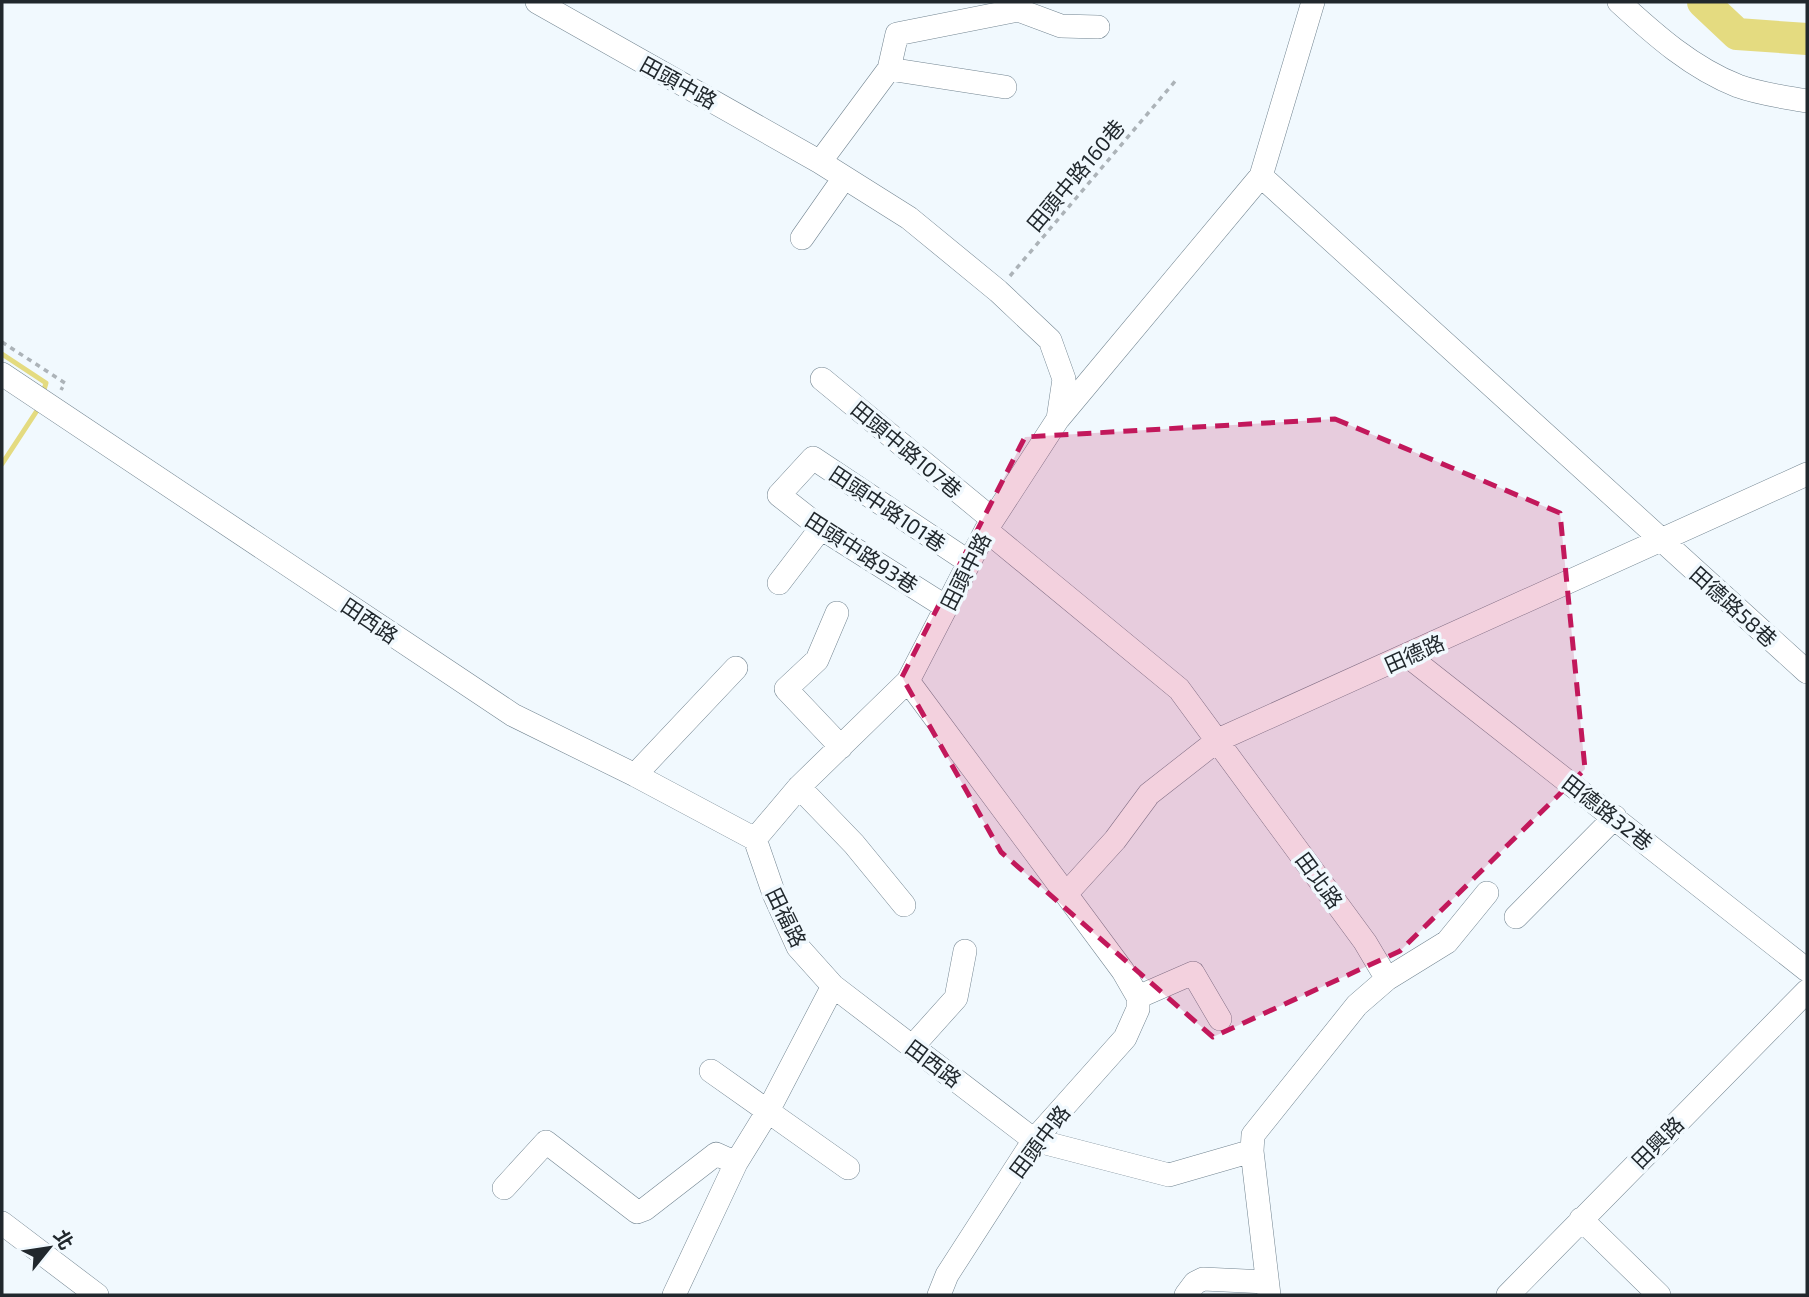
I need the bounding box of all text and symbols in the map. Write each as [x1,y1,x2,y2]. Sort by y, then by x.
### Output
street label: 田頭中路 [636,51,722,113]
street label: 田頭中路160巷 [1021,114,1129,236]
street label: 田頭中路107巷 [847,395,967,503]
street label: 田頭中路101巷 [825,460,951,556]
street label: 田頭中路93巷 [801,506,923,598]
street label: 田頭中路 [935,528,995,614]
street label: 田德路58巷 [1686,561,1782,651]
street label: 田西路 [337,592,403,648]
street label: 田德路 [1380,629,1448,677]
street label: 田德路32巷 [1558,769,1658,855]
street label: 田北路 [1291,847,1349,913]
street label: 田福路 [762,883,812,951]
street label: 田西路 [901,1034,967,1092]
street label: 田頭中路 [1004,1100,1074,1182]
street label: 田興路 [1626,1111,1688,1173]
north arrow [14,1213,84,1283]
text: 北 [49,1225,79,1253]

